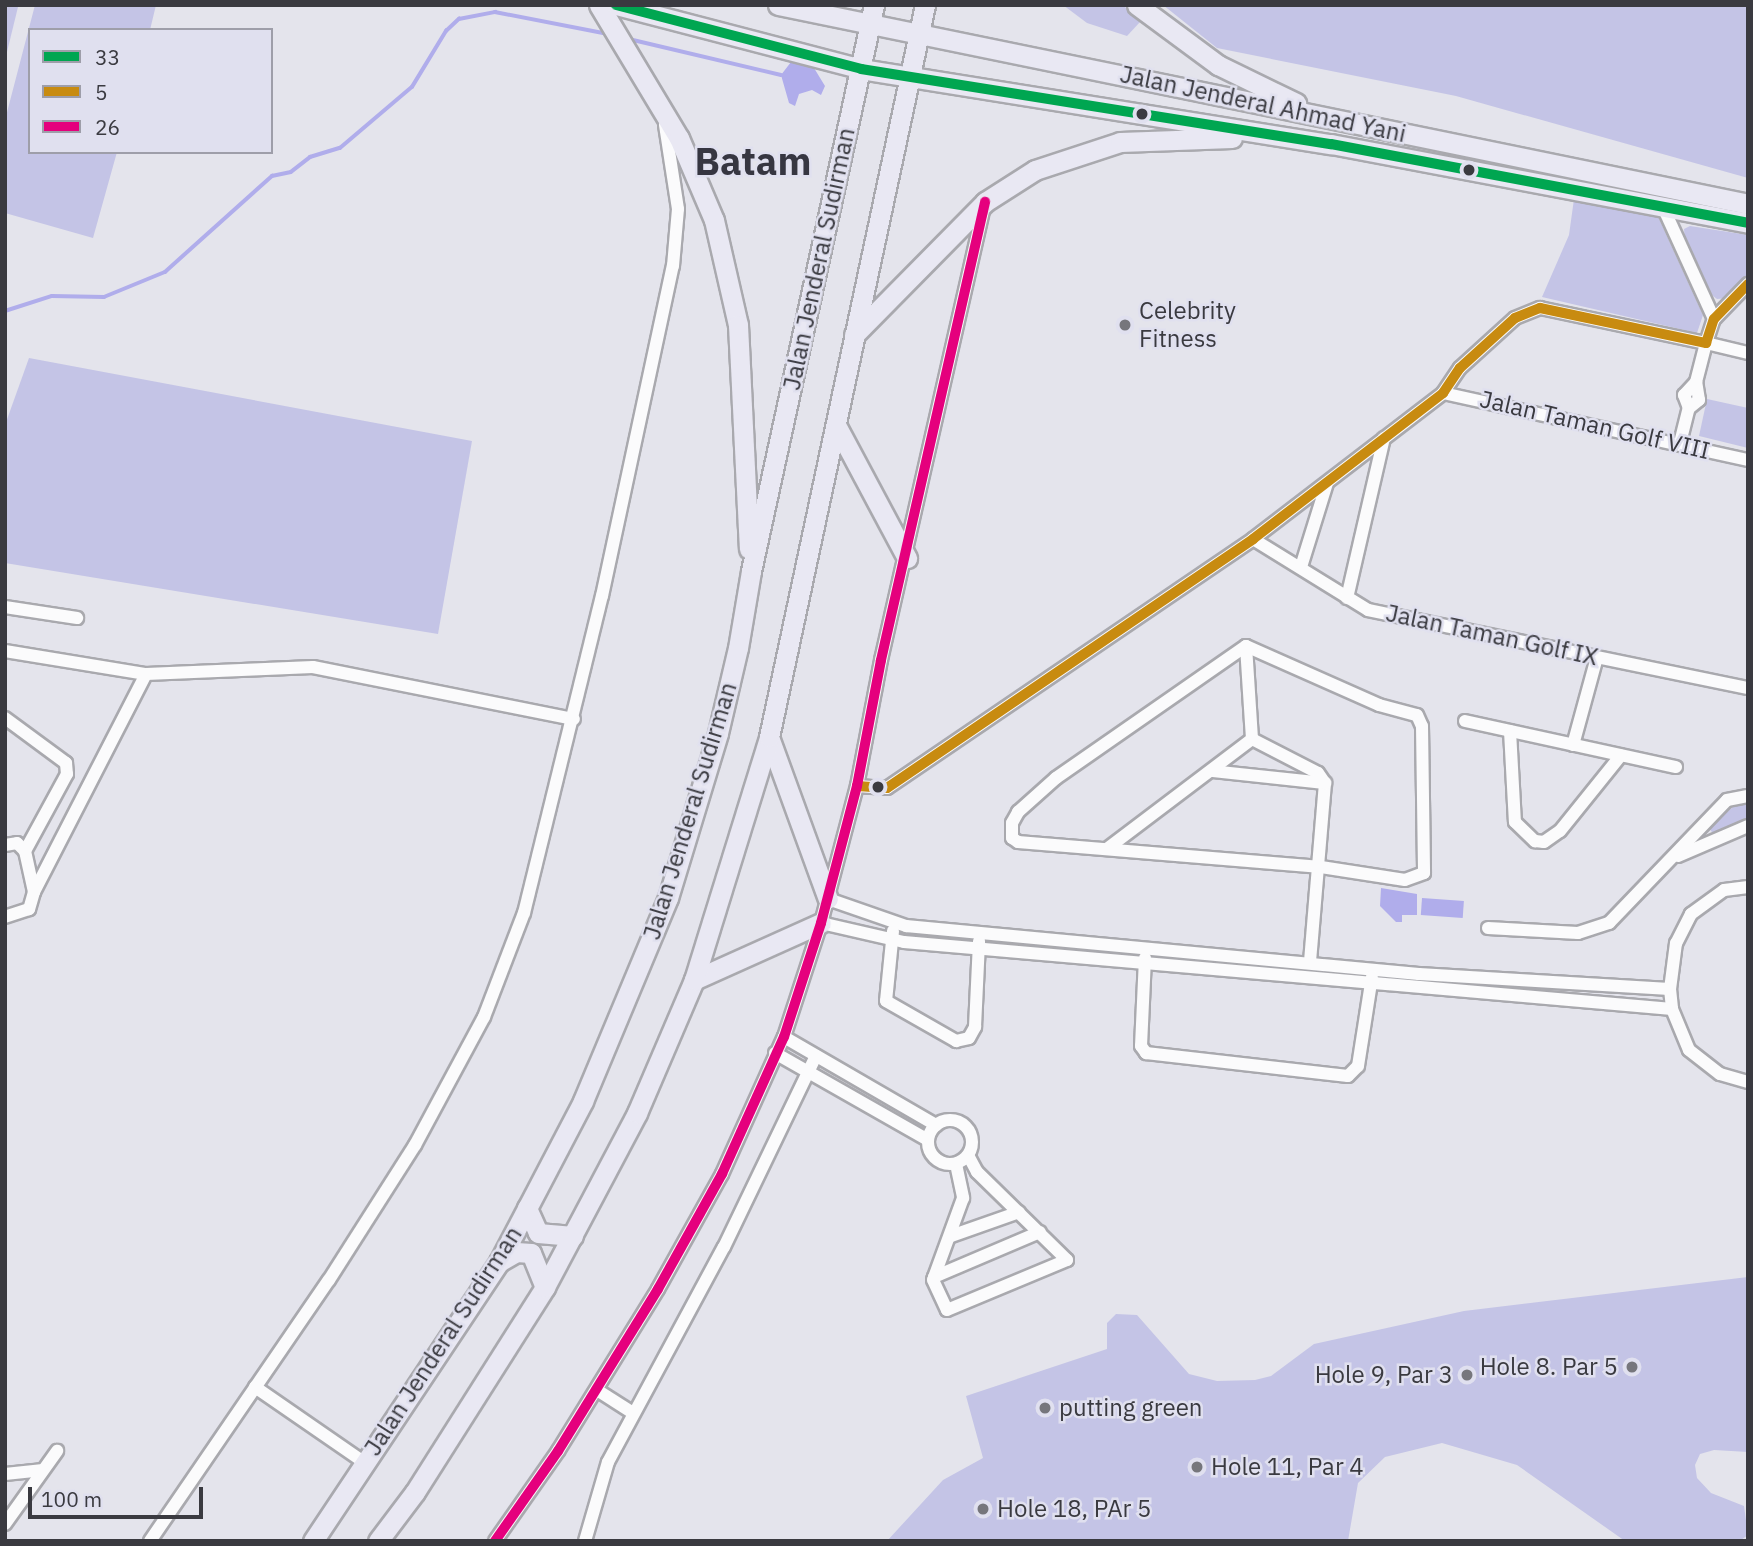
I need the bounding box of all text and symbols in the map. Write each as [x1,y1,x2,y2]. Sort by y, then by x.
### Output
legend [28,28,273,154]
text: 33 [95,43,120,71]
street label: Jalan Jenderal Ahmad Yani [1117,60,1409,148]
text: 5 [95,78,108,106]
unlabelled marker [1135,107,1149,121]
text: 26 [95,113,120,141]
street label: Jalan Jenderal Sudirman [777,125,861,393]
district label: Batam [695,138,811,184]
unlabelled marker [1462,163,1476,177]
place label: Celebrity Fitness [1139,297,1236,353]
marker: Celebrity Fitness [1117,317,1133,333]
street label: Jalan Taman Golf VIII [1477,385,1713,465]
street label: Jalan Taman Golf IX [1383,598,1601,672]
street label: Jalan Jenderal Sudirman [637,679,743,943]
unlabelled marker [871,780,885,794]
street label: Jalan Jenderal Sudirman [358,1221,528,1461]
place label: Hole 8. Par 5 [1480,1353,1618,1381]
marker: Hole 8. Par 5 [1624,1359,1640,1375]
place label: Hole 9, Par 3 [1315,1361,1453,1389]
marker: Hole 9, Par 3 [1459,1367,1475,1383]
place label: putting green [1059,1394,1202,1422]
marker: putting green [1037,1400,1053,1416]
place label: Hole 11, Par 4 [1211,1453,1364,1481]
marker: Hole 11, Par 4 [1189,1459,1205,1475]
scale bar [32,1472,206,1516]
text: 100 m [41,1485,102,1513]
place label: Hole 18, PAr 5 [997,1495,1151,1523]
marker: Hole 18, PAr 5 [975,1501,991,1517]

